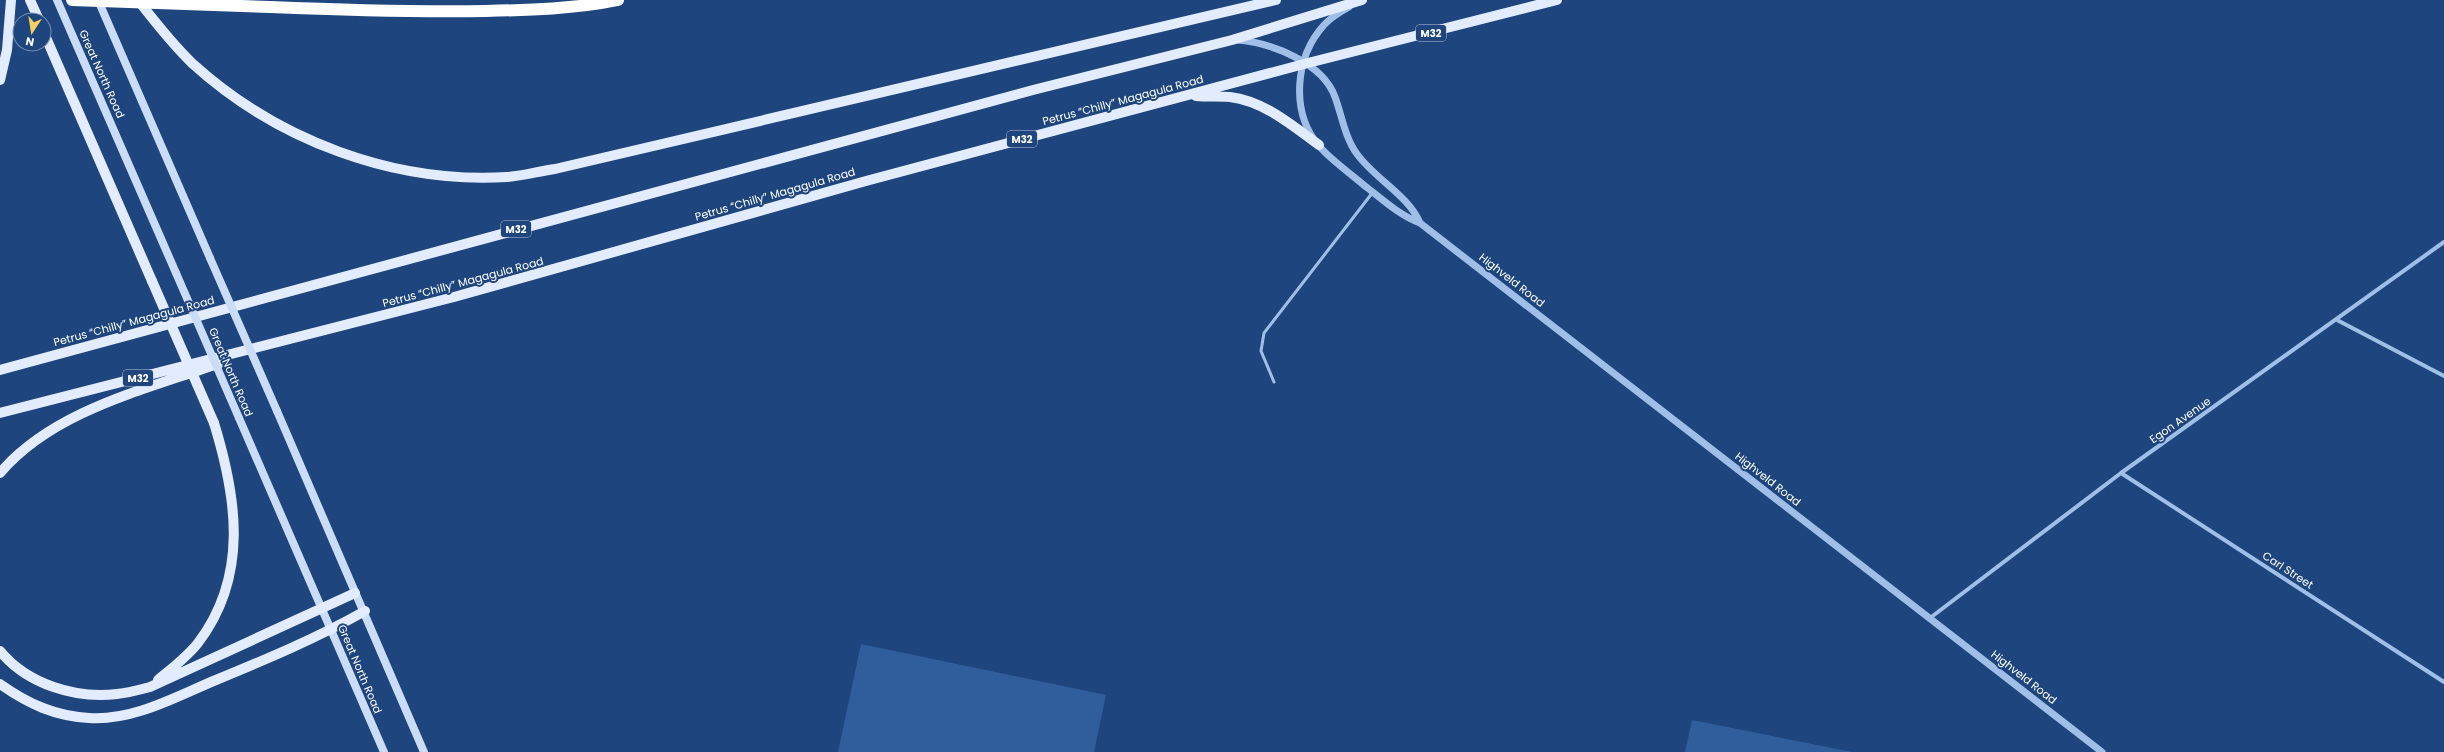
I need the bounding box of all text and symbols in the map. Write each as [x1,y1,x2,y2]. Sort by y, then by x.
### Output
north arrow [12,12,52,52]
road number: M32 [1416,25,1446,41]
street label: Great North Road [75,27,129,121]
text: N [24,33,36,50]
street label: Petrus “Chilly” Magagula Road [1041,71,1205,129]
road number: M32 [1007,131,1037,147]
street label: Petrus “Chilly” Magagula Road [693,163,857,225]
road number: M32 [501,221,531,237]
street label: Highveld Road [1476,249,1548,311]
street label: Petrus “Chilly” Magagula Road [381,253,545,311]
street label: Petrus “Chilly” Magagula Road [52,292,216,350]
street label: Great North Road [205,325,257,419]
road number: M32 [123,370,153,386]
street label: Egon Avenue [2146,393,2214,447]
street label: Highveld Road [1732,448,1804,510]
street label: Carl Street [2259,548,2317,592]
street label: Great North Road [334,622,386,716]
street label: Highveld Road [1988,646,2060,708]

